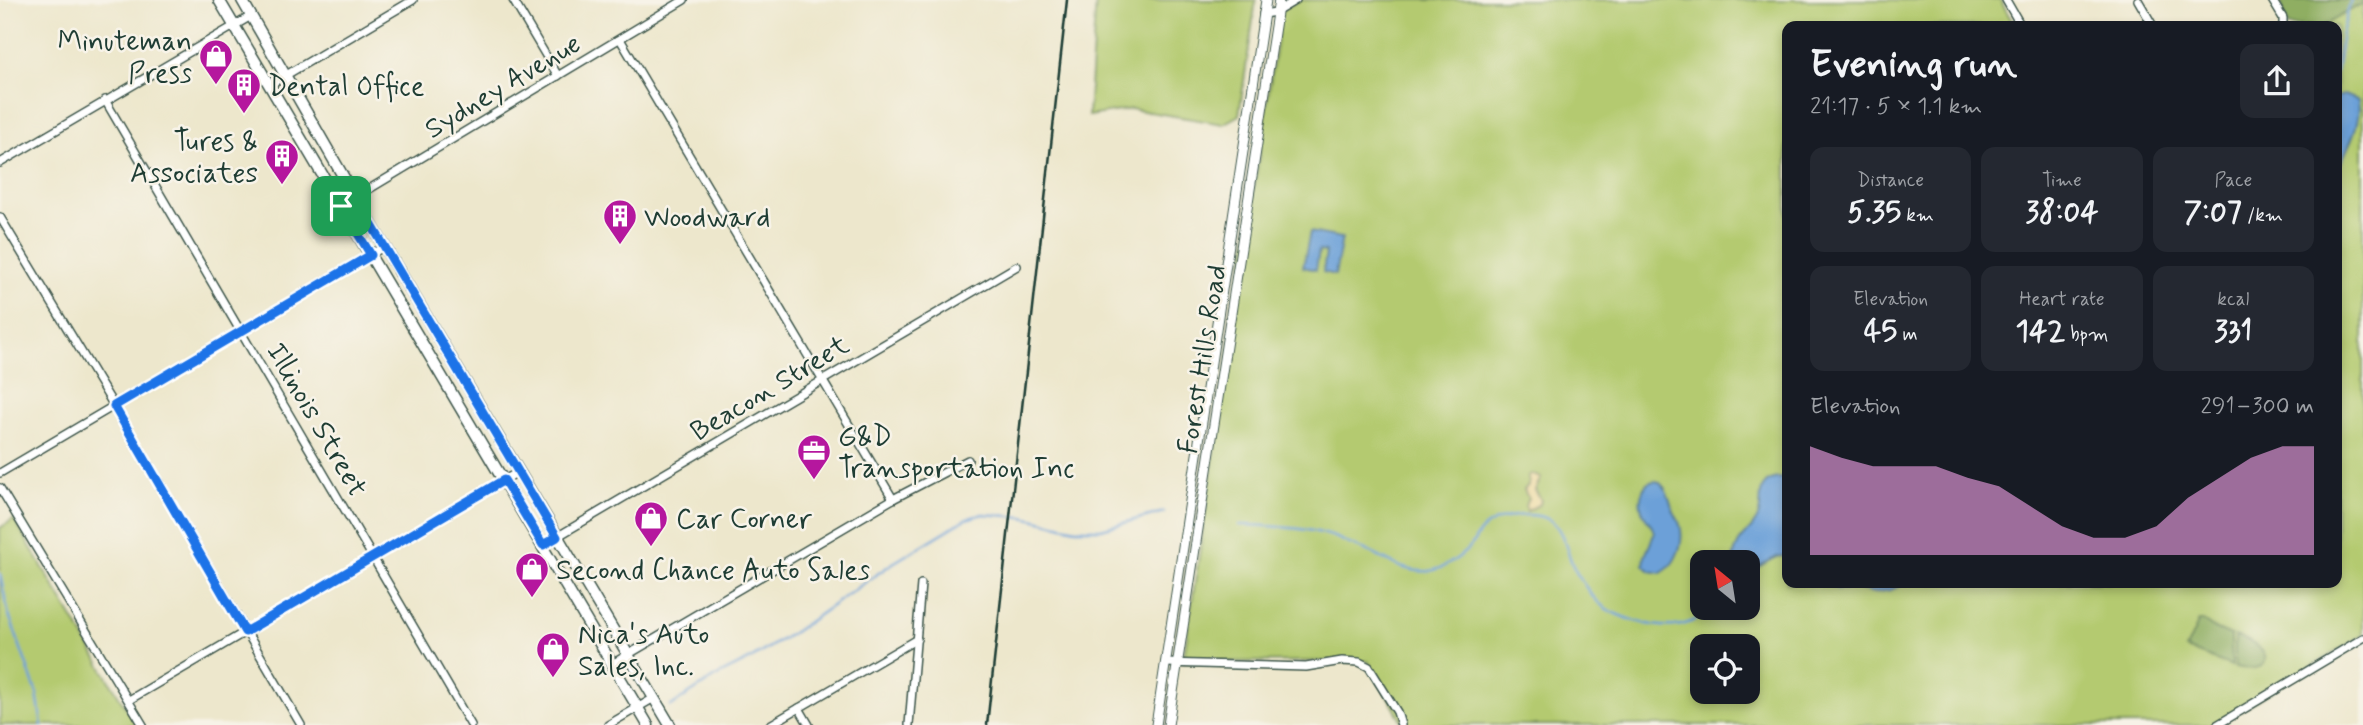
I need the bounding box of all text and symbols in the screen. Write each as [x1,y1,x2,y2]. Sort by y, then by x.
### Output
place label: Minuteman Press [57,24,192,93]
street label: Sydney Avenue [418,26,588,148]
shop icon: Minuteman Press [197,37,235,86]
text: Evening run [1810,41,2017,90]
button: share [2240,44,2314,118]
building icon: Dental Office [225,66,263,115]
place label: Dental Office [268,69,424,106]
text: 21:17 · 5 × 1.1 km [1810,92,1982,122]
place label: Tures & Associates [130,124,258,193]
building icon: Tures & Associates [263,137,301,186]
text: Distance [1857,168,1924,193]
text: Time [2042,168,2082,193]
text: Pace [2214,168,2252,193]
pin [311,176,371,236]
icon: arrive [322,187,360,225]
text: 5.35 [1847,193,1901,232]
text: 38:04 [2025,193,2098,232]
text: 7:07 [2184,193,2242,232]
building icon: Woodward [601,197,639,246]
place label: Woodward [644,200,770,237]
text: km [1901,203,1934,228]
text: /km [2242,203,2283,228]
street label: Forest Hills Road [1170,262,1237,457]
text: Elevation [1853,287,1928,312]
text: Heart rate [2019,287,2105,312]
text: kcal [2217,287,2249,312]
text: 45 [1864,312,1897,351]
text: 142 [2016,312,2065,351]
text: 331 [2214,312,2252,351]
text: m [1897,322,1918,347]
text: bpm [2065,322,2108,347]
street label: Beacon Street [684,327,857,451]
street label: Illinois Street [257,336,375,504]
text: Elevation [1810,392,1901,422]
text: 291–300 m [2200,392,2314,422]
place label: G&D Transportation Inc [838,419,1074,488]
office icon: G&D Transportation Inc [795,432,833,481]
shop icon: Car Corner [632,499,670,548]
place label: Car Corner [676,502,813,539]
shop icon: Second Chance Auto Sales [513,550,551,599]
north arrow [1690,550,1760,620]
map controls [1690,550,1760,704]
place label: Second Chance Auto Sales [556,553,870,590]
place label: Nica's Auto Sales, Inc. [578,617,709,686]
shop icon: Nica's Auto Sales, Inc. [534,630,572,679]
button: locate [1690,634,1760,704]

